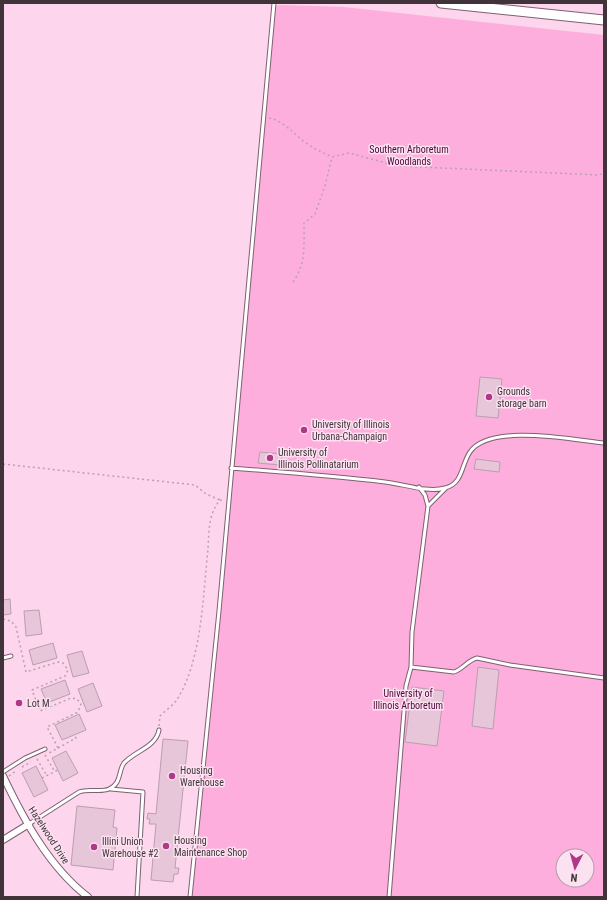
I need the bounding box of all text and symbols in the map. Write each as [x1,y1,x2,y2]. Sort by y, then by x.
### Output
park label: Southern Arboretum Woodlands [369,144,449,167]
place label: Grounds storage barn [497,386,547,409]
marker: Grounds storage barn [484,392,494,402]
place label: University of Illinois Urbana-Champaign [312,419,390,442]
marker: University of Illinois Urbana-Champaign [299,425,309,435]
place label: University of Illinois Pollinatarium [278,447,359,470]
marker: University of Illinois Pollinatarium [265,453,275,463]
park label: University of Illinois Arboretum [373,688,443,711]
marker: Lot M [14,698,24,708]
place label: Lot M [27,698,50,709]
place label: Housing Warehouse [180,765,224,788]
marker: Housing Warehouse [167,771,177,781]
street label: Hazelwood Drive [26,804,72,866]
place label: Housing Maintenance Shop [174,835,247,858]
place label: Illini Union Warehouse #2 [102,836,159,859]
marker: Housing Maintenance Shop [161,841,171,851]
marker: Illini Union Warehouse #2 [89,842,99,852]
north arrow [555,848,595,888]
text: N [570,871,578,884]

